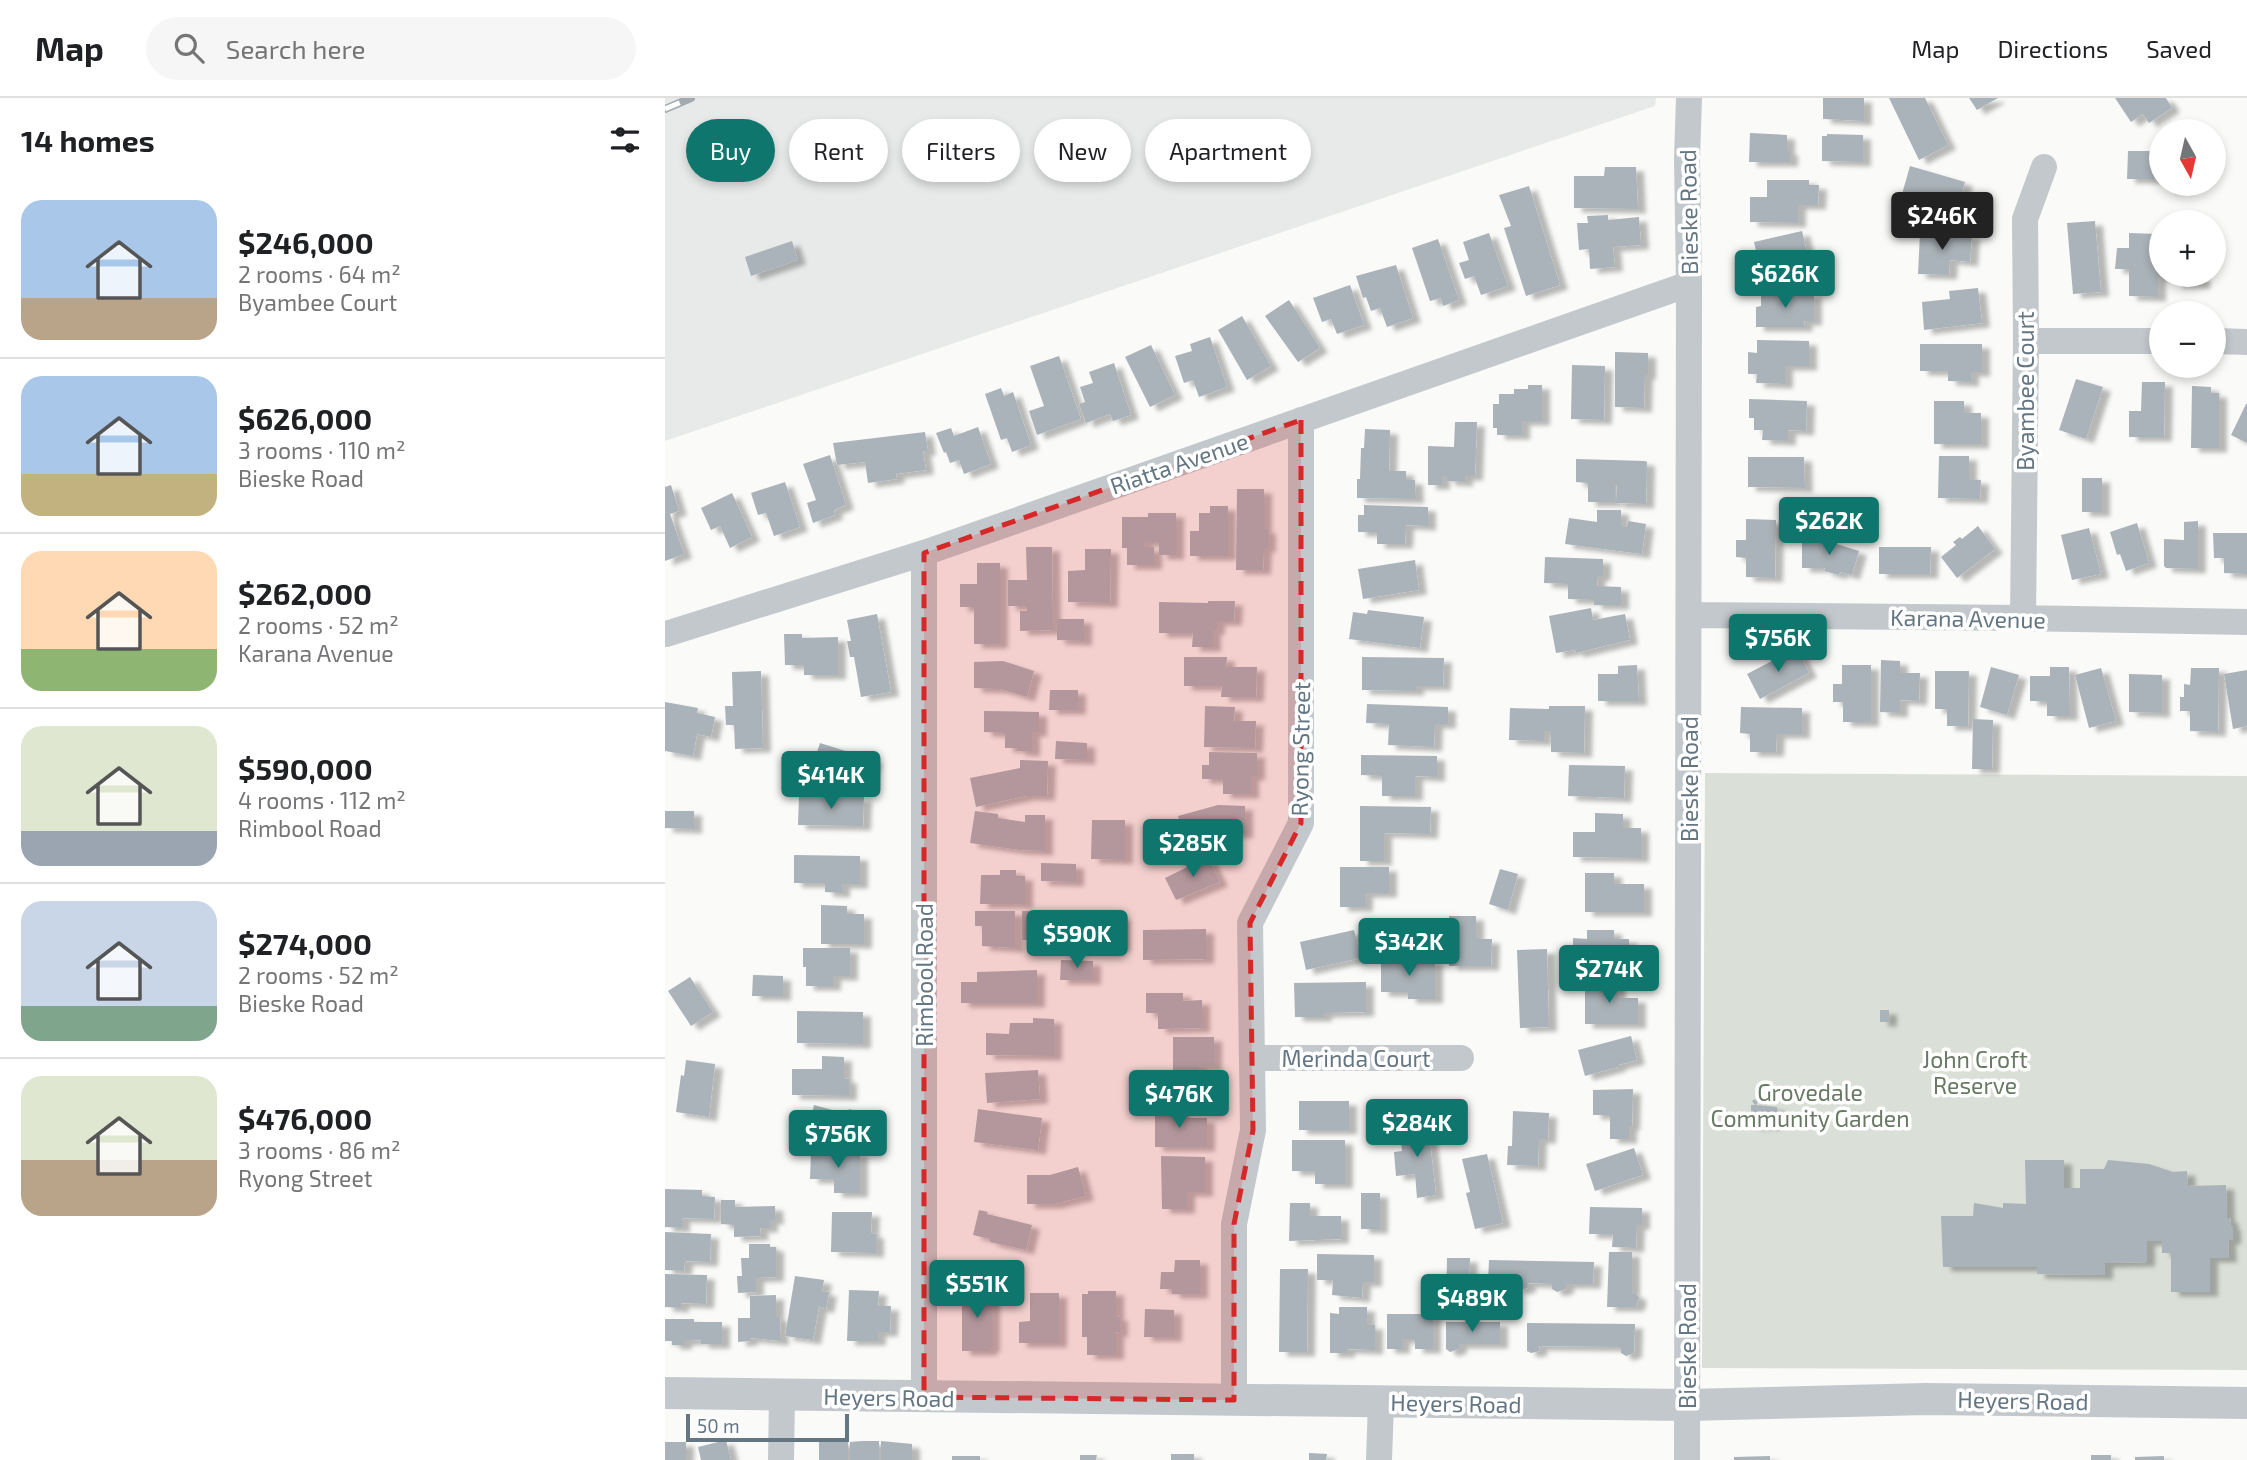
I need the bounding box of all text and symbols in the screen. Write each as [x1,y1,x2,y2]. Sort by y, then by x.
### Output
search box [146,17,636,80]
text: Map [35,28,104,68]
icon: search [170,29,208,67]
text: Search here [226,33,365,64]
text: Map [1911,34,1959,63]
text: Directions [1997,34,2108,63]
text: Saved [2146,34,2212,63]
chip: Buy [686,119,775,182]
chip: Rent [789,119,888,182]
chip: Filters [902,119,1020,182]
chip: New [1034,119,1131,182]
chip: Apartment [1145,119,1311,182]
north arrow [2149,119,2226,196]
map controls [2149,119,2226,378]
icon: filters [606,121,644,159]
text: 14 homes [21,122,155,158]
street label: Bieske Road [1673,149,1703,275]
pin: $246K [1893,192,1991,252]
text: $246K [1907,201,1977,229]
button: + [2149,210,2226,287]
text: $246,000 [238,224,374,260]
icon: home [77,228,161,312]
pin: $626K [1736,250,1834,310]
text: $626K [1751,259,1819,287]
text: 2 rooms · 64 m² [238,260,401,288]
text: Byambee Court [238,288,397,316]
button: − [2149,301,2226,378]
street label: Byambee Court [2011,311,2039,471]
text: $626,000 [238,400,372,436]
icon: home [77,404,161,488]
street label: Riatta Avenue [1106,426,1252,500]
text: 3 rooms · 110 m² [238,436,405,464]
text: Bieske Road [238,464,364,492]
pin: $262K [1780,498,1878,557]
text: $262K [1795,506,1863,534]
text: $262,000 [238,575,372,611]
icon: home [77,579,161,663]
street label: Karana Avenue [1890,603,2046,633]
text: 2 rooms · 52 m² [238,611,399,639]
pin: $756K [1729,614,1827,674]
text: $756K [1745,623,1811,651]
text: Karana Avenue [238,639,394,667]
street label: Ryong Street [1285,681,1315,817]
street label: Bieske Road [1675,716,1703,842]
text: $590,000 [238,750,373,786]
pin: $414K [782,752,880,811]
icon: home [77,754,161,838]
text: $414K [797,760,865,788]
text: 4 rooms · 112 m² [238,786,406,814]
text: Rimbool Road [238,814,382,842]
pin: $285K [1144,820,1242,879]
text: $285K [1159,828,1227,856]
street label: Rimbool Road [910,903,938,1047]
pin: $590K [1028,910,1126,970]
pin: $342K [1360,918,1458,978]
text: $590K [1043,919,1111,947]
text: $274,000 [238,925,372,961]
text: $342K [1375,927,1443,955]
icon: home [77,929,161,1013]
pin: $274K [1560,946,1658,1005]
text: $274K [1575,954,1643,982]
text: 2 rooms · 52 m² [238,961,399,989]
text: Bieske Road [238,989,364,1017]
street label: Merinda Court [1281,1044,1431,1072]
park label: John Croft Reserve [1922,1045,2028,1099]
pin: $476K [1130,1070,1228,1130]
park label: Grovedale Community Garden [1710,1078,1910,1132]
text: $476K [1145,1079,1213,1107]
text: $476,000 [238,1100,372,1136]
pin: $284K [1368,1100,1466,1159]
icon: home [77,1104,161,1188]
text: $284K [1382,1108,1452,1136]
pin: $756K [789,1110,887,1170]
text: $756K [805,1119,871,1147]
text: 3 rooms · 86 m² [238,1136,400,1164]
text: Ryong Street [238,1164,373,1192]
pin: $551K [928,1260,1026,1320]
text: $551K [945,1269,1009,1297]
pin: $489K [1423,1274,1521,1334]
text: $489K [1437,1283,1507,1311]
street label: Bieske Road [1673,1283,1701,1409]
street label: Heyers Road [823,1382,955,1412]
street label: Heyers Road [1957,1385,2089,1415]
street label: Heyers Road [1390,1388,1522,1418]
scale bar [686,1411,849,1443]
text: 50 m [697,1414,740,1437]

